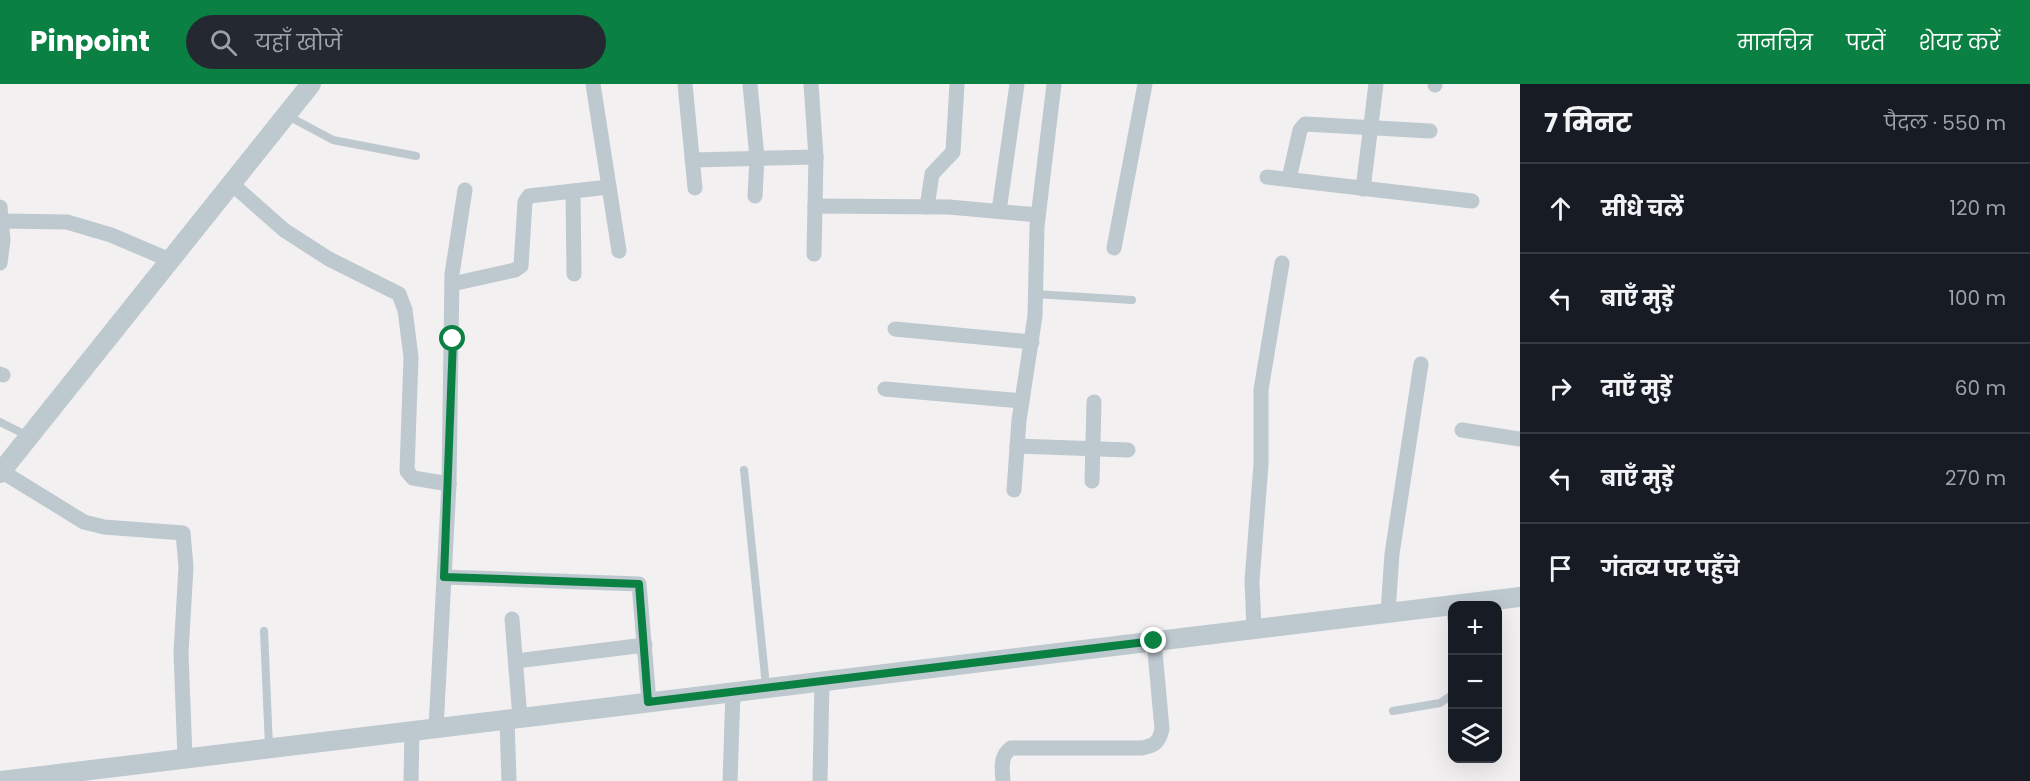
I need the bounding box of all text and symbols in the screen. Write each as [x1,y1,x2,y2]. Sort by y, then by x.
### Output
search box [186,15,606,69]
text: Pinpoint [30,22,150,61]
icon: search [207,26,240,59]
text: यहाँ खोजें [255,27,342,58]
text: मानचित्र [1737,28,1813,57]
text: परतें [1846,28,1885,57]
text: शेयर करें [1918,28,2000,57]
text: 7 मिनट [1544,105,1632,141]
text: पैदल · 550 m [1884,109,2006,137]
icon: ahead [1544,192,1577,225]
text: सीधे चलें [1601,193,1684,224]
text: 120 m [1950,194,2006,222]
icon: left [1544,282,1577,315]
text: बाएँ मुड़ें [1601,283,1673,314]
text: 100 m [1949,284,2006,312]
route start [439,325,465,351]
icon: right [1544,372,1577,405]
text: दाएँ मुड़ें [1601,373,1672,404]
text: 60 m [1955,374,2006,402]
icon: left [1544,462,1577,495]
text: बाएँ मुड़ें [1601,463,1673,494]
text: 270 m [1945,464,2006,492]
icon: arrive [1544,552,1577,585]
text: गंतव्य पर पहुँचे [1601,553,1740,584]
map controls [1448,601,1502,763]
button: + [1448,601,1502,655]
route end [1140,627,1166,653]
button: − [1448,655,1502,709]
button: layers [1448,709,1502,763]

